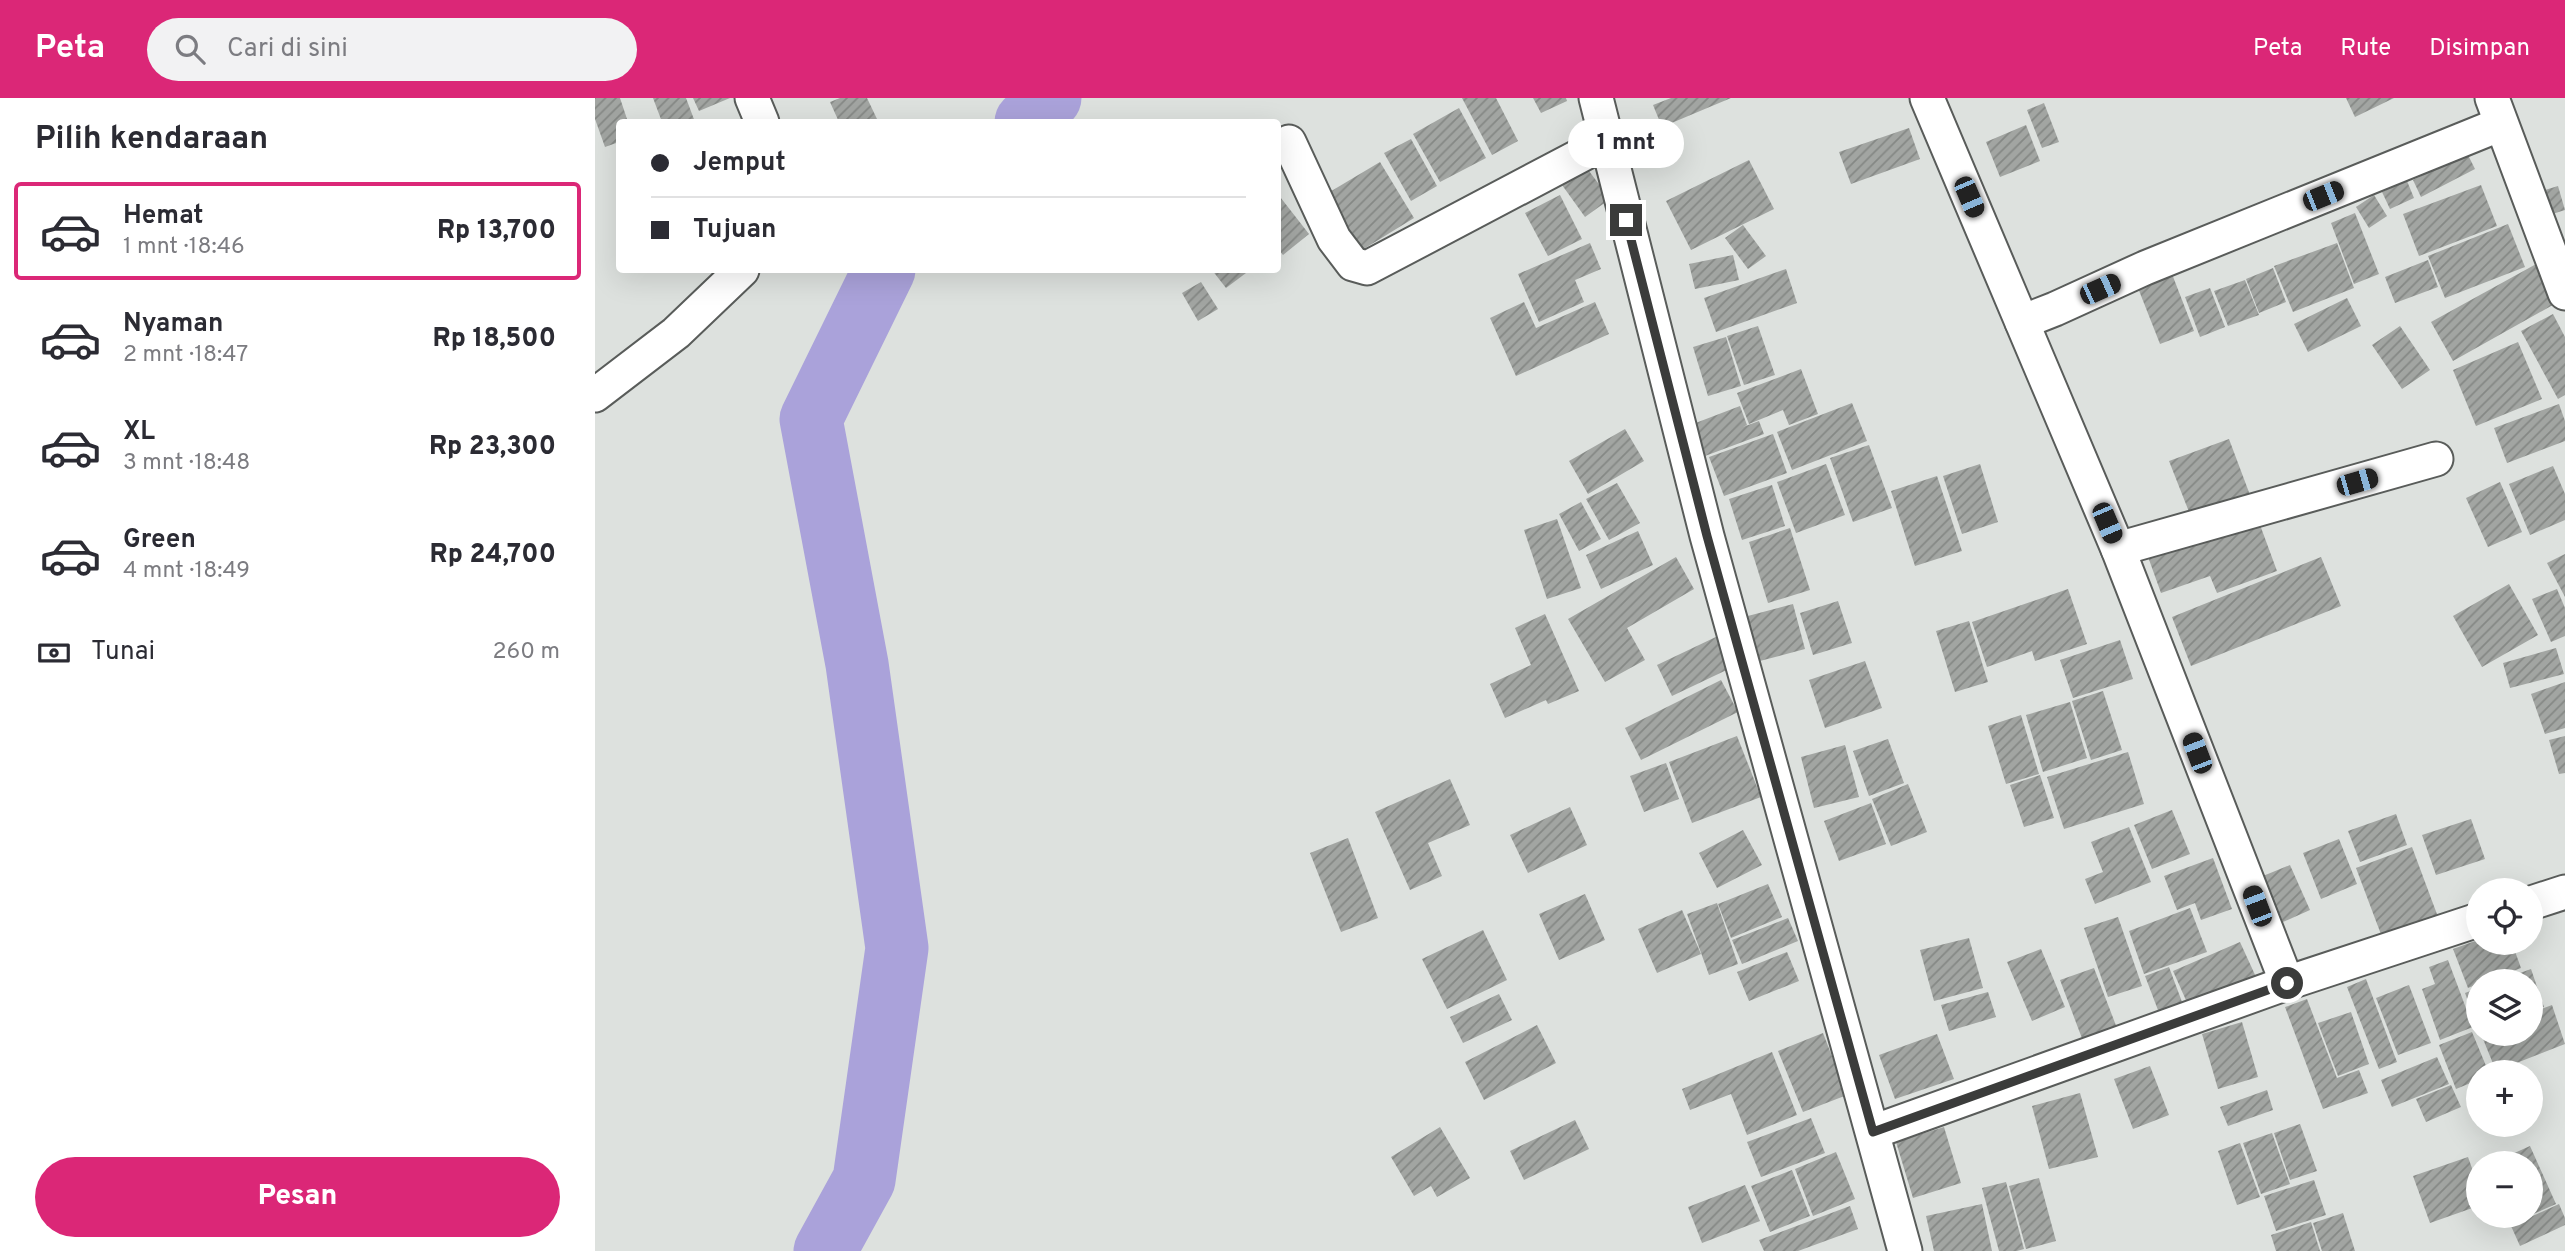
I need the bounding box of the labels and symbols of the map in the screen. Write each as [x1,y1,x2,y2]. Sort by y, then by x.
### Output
callout: 1 mnt [1568,118,1684,167]
car [1952,174,1987,220]
car [2300,178,2347,214]
route end [1610,204,1642,236]
car [2077,271,2124,307]
car [2334,466,2381,498]
car [2090,500,2125,546]
car [2180,730,2215,776]
car [2240,883,2275,929]
route start [2271,967,2303,999]

